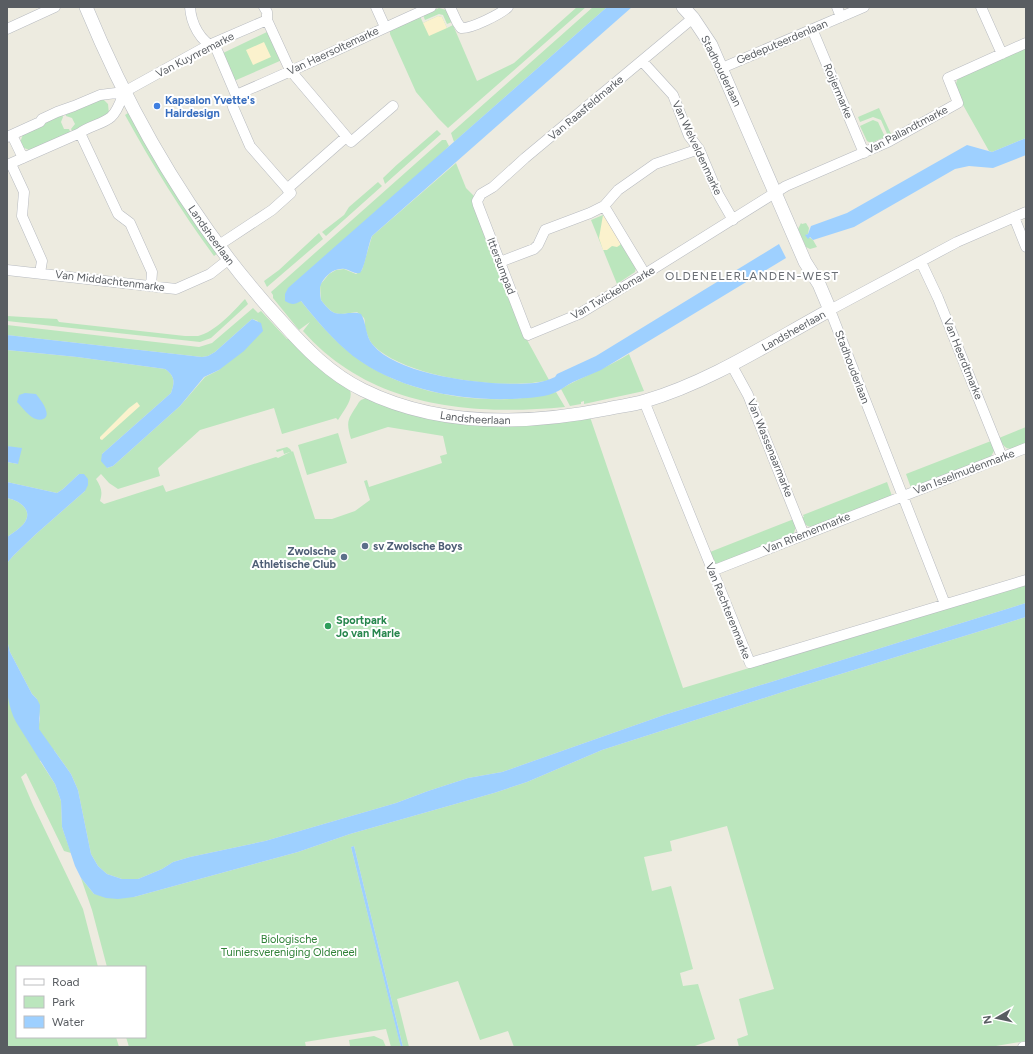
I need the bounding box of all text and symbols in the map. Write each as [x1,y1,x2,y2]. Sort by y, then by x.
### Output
street label: Gedeputeerdenlaan [734,17,830,67]
street label: Van Haersoltemarke [285,24,381,78]
street label: Van Kuynremarke [154,30,236,80]
street label: Stadhouderlaan [698,33,744,109]
street label: Roijermarke [821,62,855,120]
street label: Van Raasfeldmarke [546,73,626,143]
place label: Kapsalon Yvette's Hairdesign [165,94,255,120]
street label: Van Welveldenmarke [669,99,725,197]
marker: Kapsalon Yvette's Hairdesign [152,101,162,111]
street label: Van Pallandtmarke [864,103,950,157]
street label: Landsheerlaan [186,203,238,268]
street label: Ittersumpad [484,236,518,296]
street label: Van Twickelomarke [569,264,657,322]
street label: Van Middachtenmarke [54,268,166,294]
district label: OLDENELERLANDEN-WEST [665,269,839,283]
street label: Landsheerlaan [759,307,827,354]
street label: Van Heerdtmarke [941,317,985,401]
street label: Stadhouderlaan [832,328,872,406]
street label: Van Wassenaarmarke [744,397,796,499]
street label: Landsheerlaan [439,408,511,426]
street label: Van Isselmudenmarke [912,447,1016,497]
street label: Van Rhemenmarke [762,510,852,556]
place label: sv Zwolsche Boys [373,540,462,553]
marker: sv Zwolsche Boys [360,541,370,551]
place label: Zwolsche Athletische Club [252,545,336,571]
marker: Zwolsche Athletische Club [339,552,349,562]
street label: Van Rechterenmarke [703,561,753,661]
place label: Sportpark Jo van Marle [336,614,400,640]
marker: Sportpark Jo van Marle [323,621,333,631]
park label: Biologische Tuiniersvereniging Oldeneel [221,933,357,959]
legend [16,966,146,1038]
text: Road [52,975,80,989]
text: Park [52,995,75,1009]
north arrow [977,998,1017,1038]
text: N [981,1014,995,1025]
text: Water [52,1015,84,1029]

